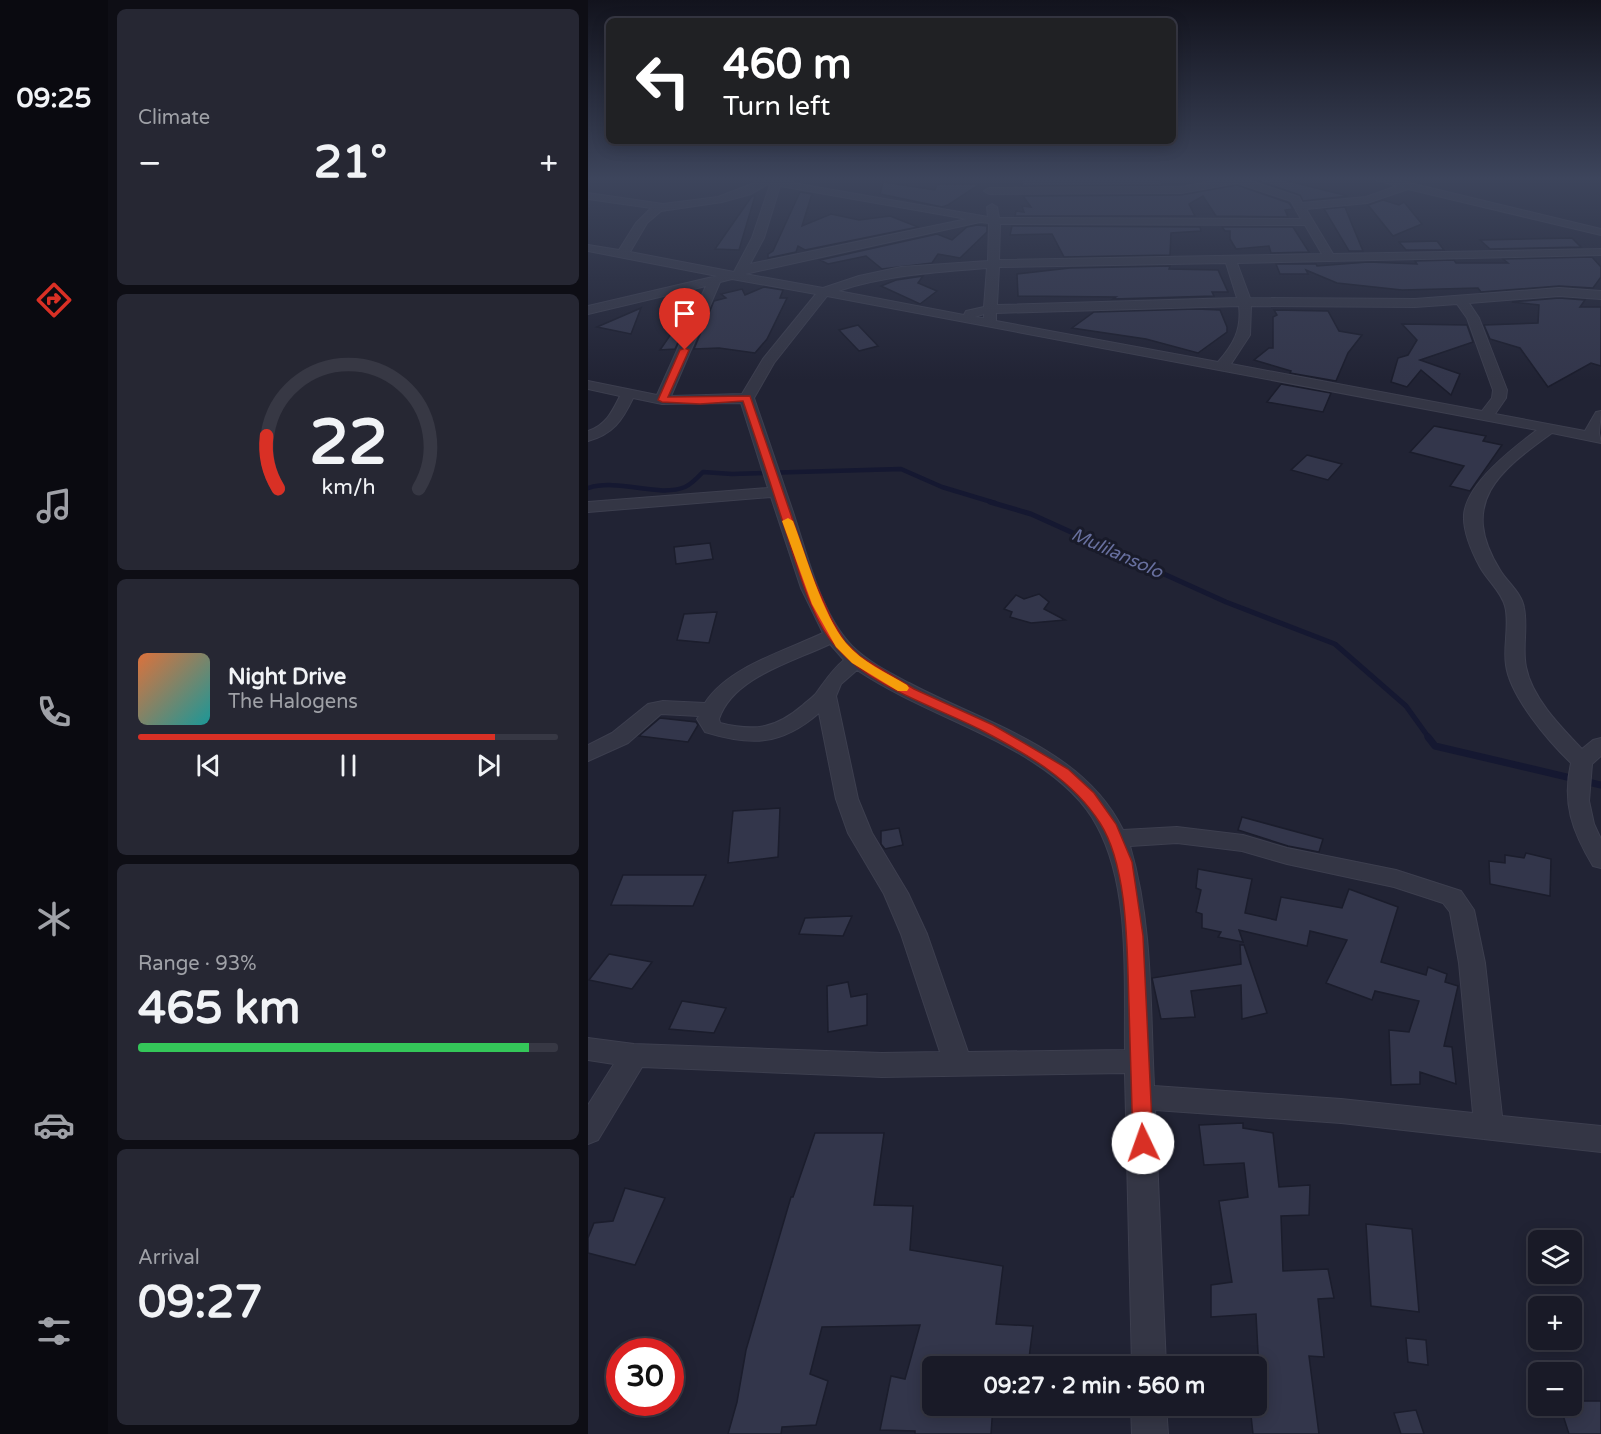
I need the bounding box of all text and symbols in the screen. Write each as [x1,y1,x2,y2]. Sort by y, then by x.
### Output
text: 460 m [723,39,852,90]
icon: left [624,42,702,120]
text: 09:25 [17,82,91,115]
text: Turn left [723,90,830,123]
text: Climate [138,106,210,130]
text: 21° [314,136,387,190]
text: − [138,144,162,183]
text: + [539,144,558,183]
icon: directions [33,279,75,321]
pin [659,288,710,350]
icon: arrive [668,297,701,330]
text: 22 [309,406,387,481]
text: km/h [321,474,375,500]
icon: music [33,485,75,527]
water label: Mulilansolo [1068,523,1167,583]
text: Night Drive [228,664,346,690]
text: The Halogens [228,690,358,714]
icon: phone [33,691,75,733]
icon: previous [192,749,225,782]
icon: pause [332,749,365,782]
icon: next [472,749,505,782]
icon: climate [33,898,75,940]
text: Range · 93% [138,952,257,976]
text: 465 km [138,982,300,1036]
icon: car [33,1104,75,1146]
position arrow [1111,1111,1175,1175]
map controls [1528,1230,1582,1416]
button: layers [1528,1230,1582,1284]
text: Arrival [138,1246,200,1270]
text: 09:27 [138,1276,263,1330]
button: + [1528,1296,1582,1350]
icon: filters [33,1310,75,1352]
speed limit sign: 30 [606,1338,684,1416]
button: − [1528,1362,1582,1416]
text: 09:27 · 2 min · 560 m [984,1373,1205,1399]

